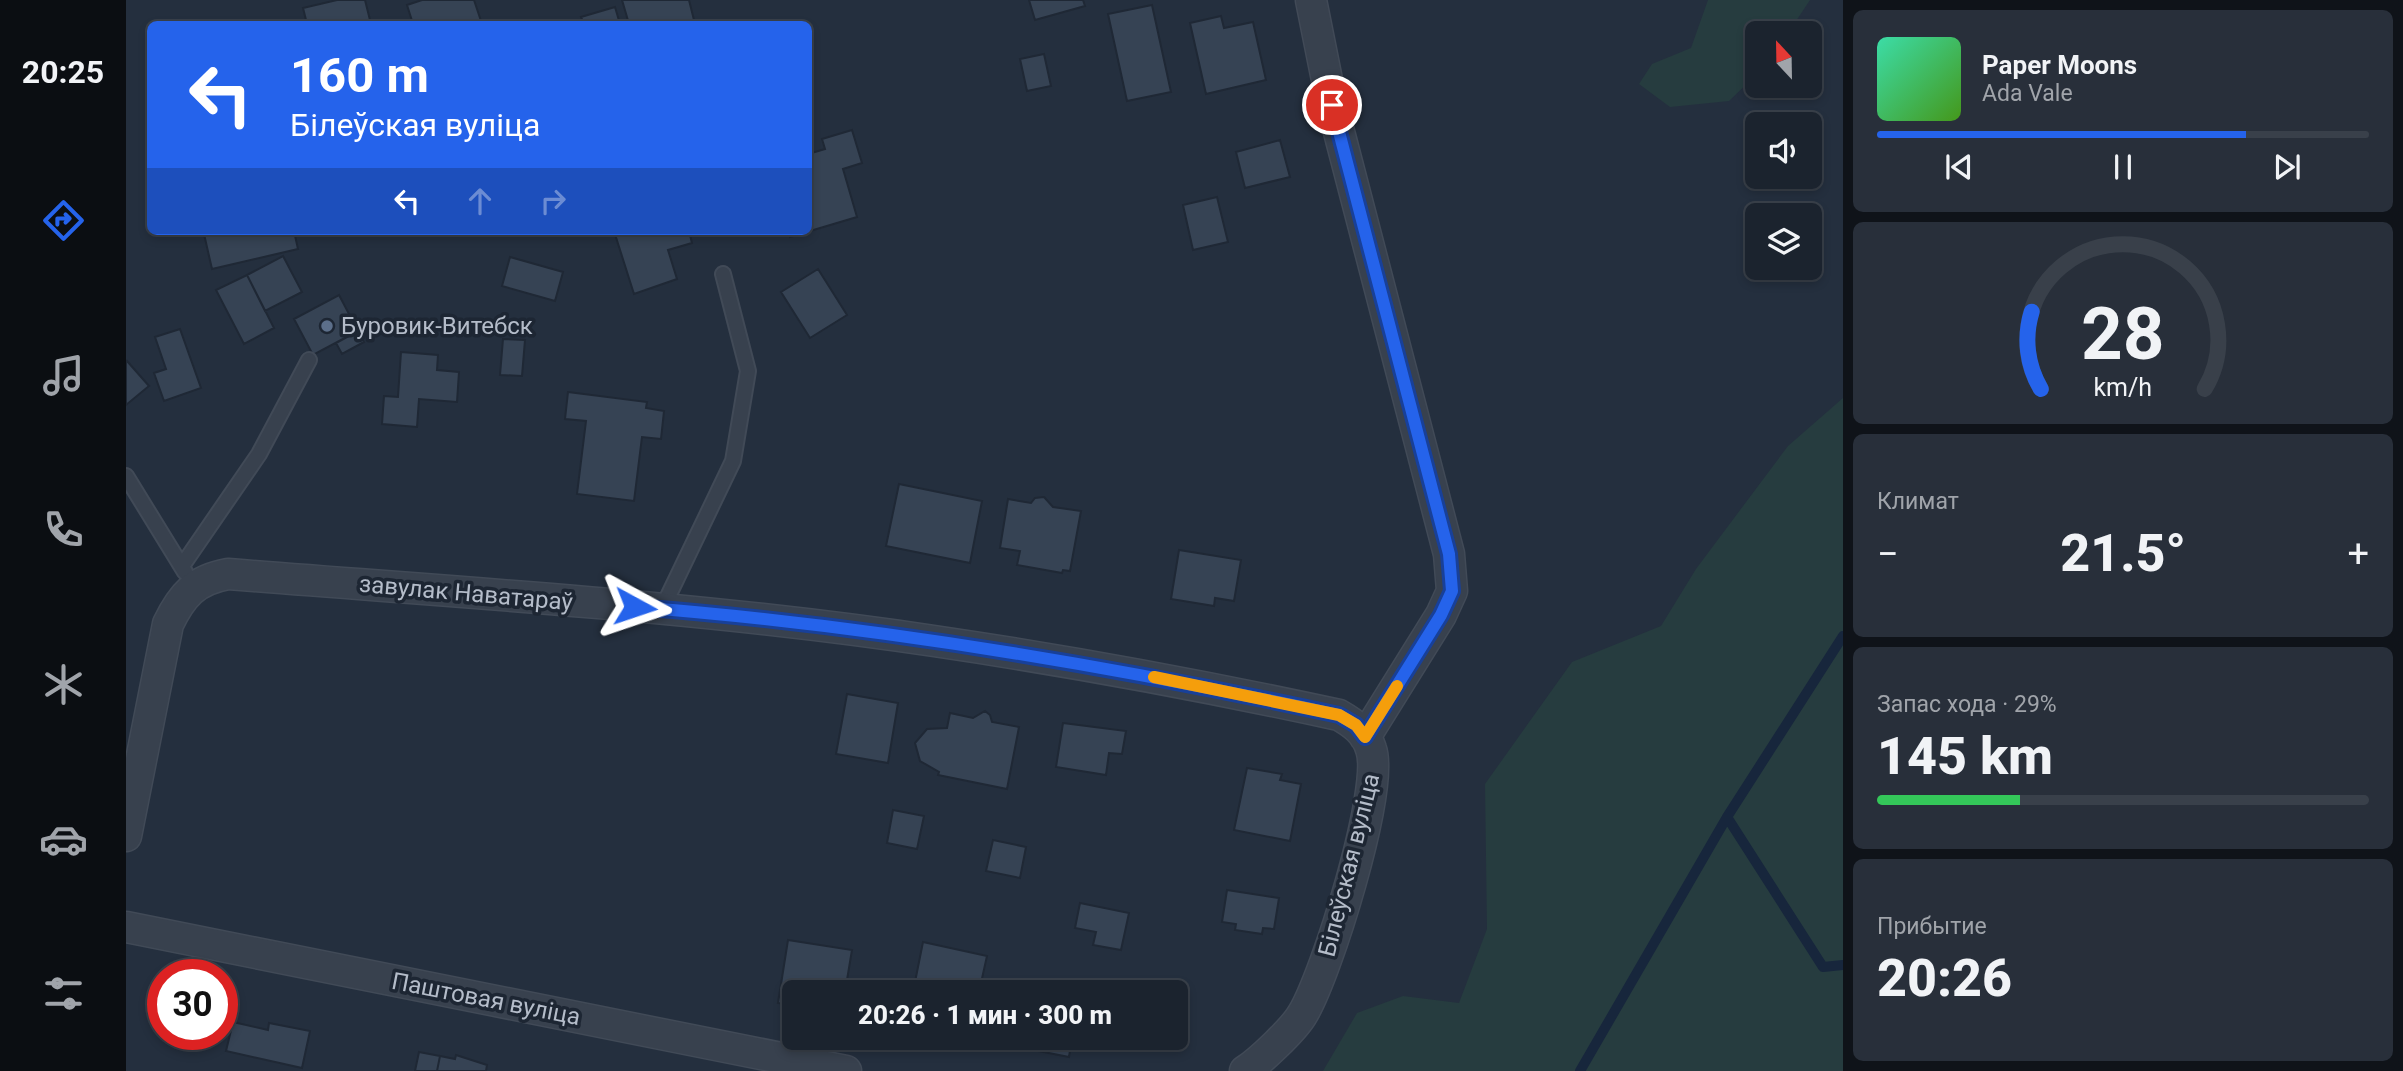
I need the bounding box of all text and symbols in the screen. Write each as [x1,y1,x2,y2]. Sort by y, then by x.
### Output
north arrow [1745,21,1822,98]
map controls [1745,21,1822,280]
text: 160 m [290,47,429,104]
icon: left [175,49,266,140]
text: Paper Moons [1982,50,2137,80]
text: 20:25 [22,53,104,91]
pin [1302,75,1362,135]
text: Ada Vale [1982,80,2073,107]
icon: arrive [1313,86,1351,124]
text: Білеўская вуліца [290,106,540,144]
button: sound [1745,112,1822,189]
icon: previous [1940,148,1978,186]
icon: pause [2104,148,2142,186]
icon: next [2268,148,2306,186]
icon: left [388,182,426,220]
icon: ahead [461,182,499,220]
icon: right [534,182,572,220]
icon: directions [39,196,88,245]
button: layers [1745,203,1822,280]
text: 28 [2081,292,2165,378]
place label: Буровик-Витебск [341,312,533,340]
marker: Буровик-Витебск [319,318,335,334]
icon: music [39,351,88,400]
text: km/h [2094,373,2152,402]
text: Климат [1877,488,1959,515]
icon: phone [39,505,88,554]
text: 21.5° [2060,523,2186,584]
text: − [1877,532,1899,576]
text: + [2347,532,2369,576]
street label: завулак Наватараў [358,570,575,616]
position arrow [598,570,672,644]
icon: climate [39,660,88,709]
text: Запас хода · 29% [1877,691,2057,718]
text: 145 km [1877,726,2053,787]
street label: Білеўская вуліца [1313,771,1385,959]
icon: car [39,815,88,864]
text: Прибытие [1877,913,1987,940]
text: 20:26 [1877,948,2012,1009]
speed limit sign: 30 [147,959,238,1050]
street label: Паштовая вуліца [389,967,583,1031]
icon: filters [39,969,88,1018]
text: 20:26 · 1 мин · 300 m [858,1000,1112,1030]

